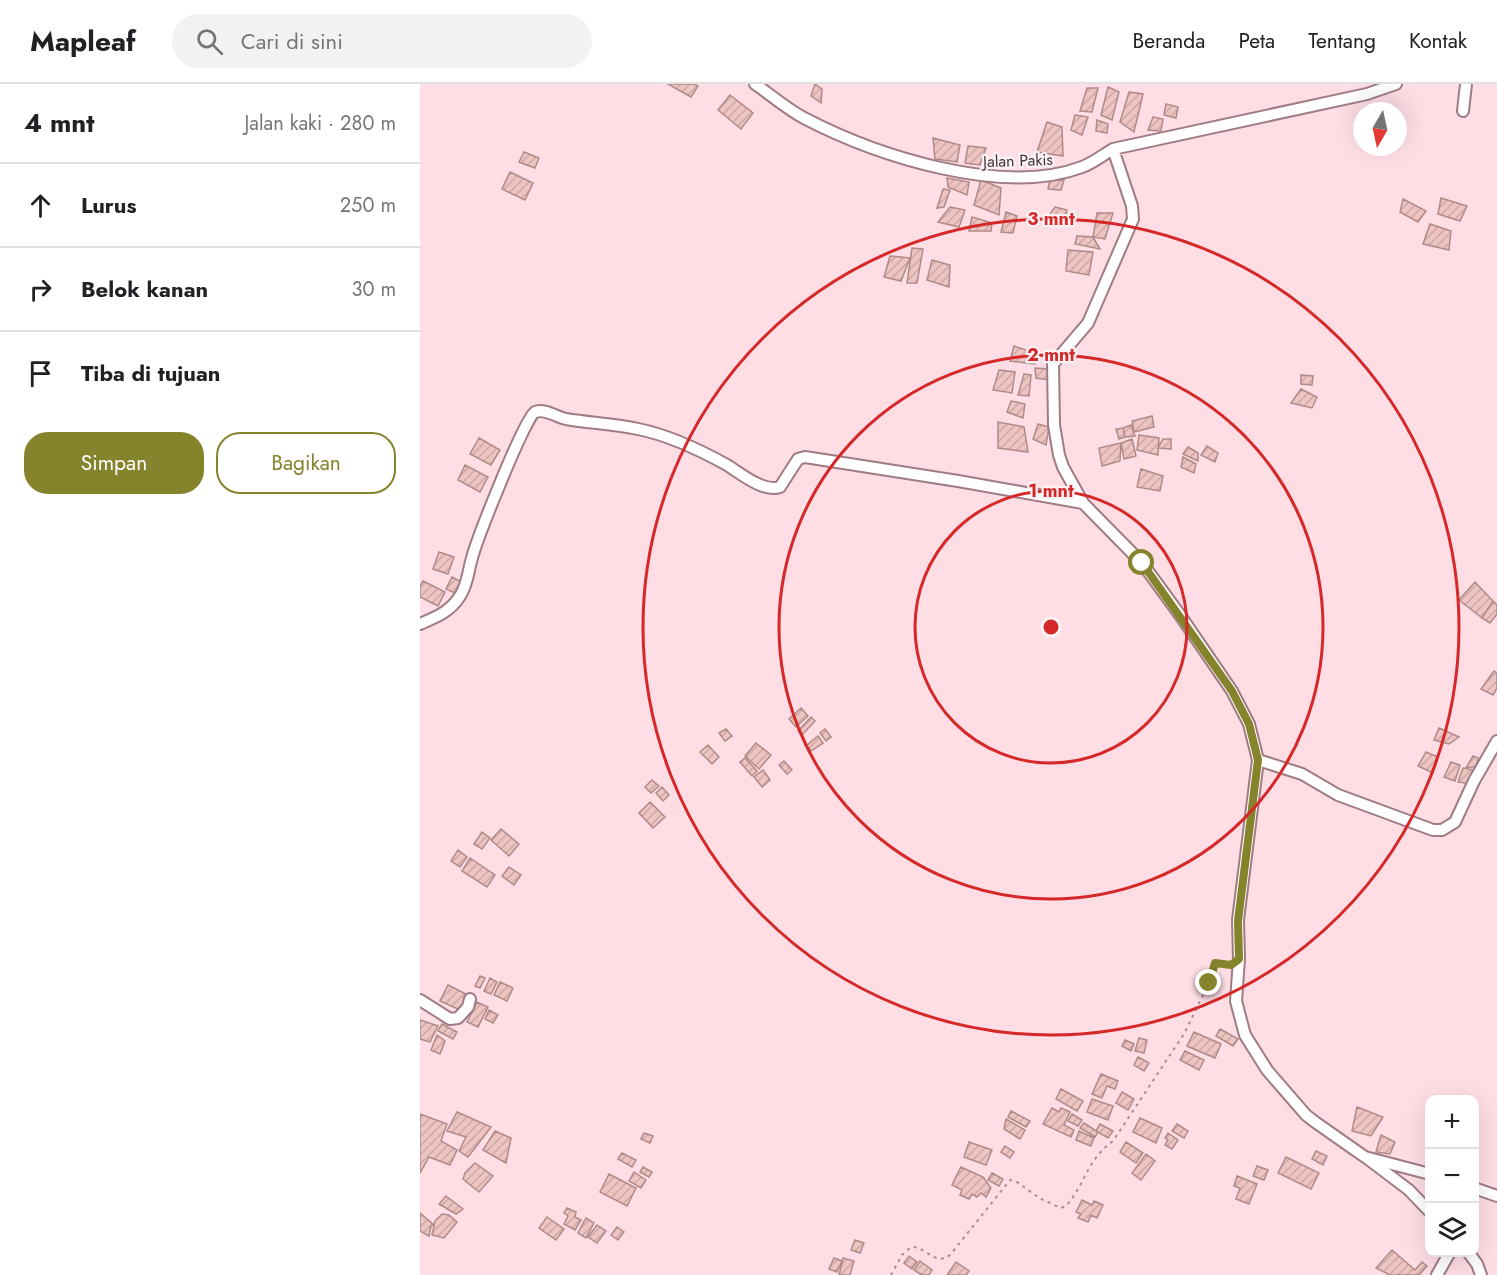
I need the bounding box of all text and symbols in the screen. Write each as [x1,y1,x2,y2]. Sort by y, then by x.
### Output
search box [172,14,592,68]
text: Mapleaf [30,21,136,62]
icon: search [193,25,226,58]
text: Cari di sini [241,25,343,57]
text: Beranda [1132,26,1205,56]
text: Peta [1238,26,1275,56]
text: Tentang [1308,26,1376,56]
text: Kontak [1409,26,1467,56]
north arrow [1353,102,1407,156]
text: 4 mnt [24,104,95,142]
text: Jalan kaki · 280 m [245,109,396,138]
street label: Jalan Pakis [981,148,1053,173]
icon: ahead [24,189,57,222]
text: Lurus [81,189,137,221]
text: 250 m [340,191,396,220]
text: 3 mnt [1027,206,1075,232]
icon: right [24,273,57,306]
text: Belok kanan [81,273,208,305]
text: 30 m [351,275,396,304]
text: 2 mnt [1027,342,1075,368]
icon: arrive [24,357,57,390]
text: Tiba di tujuan [81,357,220,389]
button: Simpan [24,432,204,494]
button: Bagikan [216,432,396,494]
text: 1 mnt [1028,478,1074,504]
route start [1128,549,1154,575]
centre of rings [1041,617,1061,637]
route end [1195,969,1221,995]
map controls [1425,1095,1479,1257]
button: + [1425,1095,1479,1149]
button: − [1425,1149,1479,1203]
button: layers [1425,1203,1479,1257]

